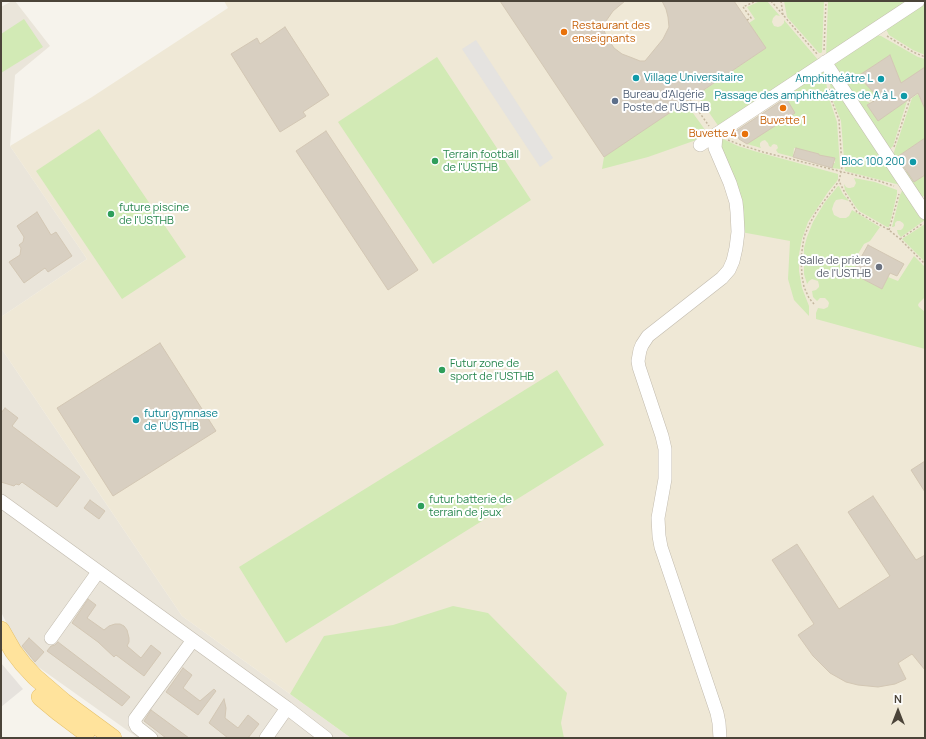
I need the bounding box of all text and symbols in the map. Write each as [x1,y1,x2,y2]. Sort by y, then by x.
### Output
place label: Restaurant des enseignants [572,19,650,45]
marker: Restaurant des enseignants [559,27,569,37]
place label: Village Universitaire [644,71,743,85]
place label: Amphithéâtre L [795,72,873,86]
marker: Village Universitaire [631,73,641,83]
marker: Amphithéâtre L [876,74,886,84]
place label: Bureau d'Algérie Poste de l'USTHB [623,88,709,114]
place label: Passage des amphithéâtres de A à L [714,89,896,103]
marker: Passage des amphithéâtres de A à L [899,91,909,101]
marker: Bureau d'Algérie Poste de l'USTHB [610,96,620,106]
marker: Buvette 1 [778,103,788,113]
place label: Buvette 1 [760,114,806,128]
place label: Buvette 4 [689,127,737,141]
marker: Buvette 4 [740,129,750,139]
place label: Terrain football de l'USTHB [443,148,519,174]
place label: Bloc 100 200 [841,155,905,169]
marker: Terrain football de l'USTHB [430,156,440,166]
marker: Bloc 100 200 [908,157,918,167]
place label: future piscine de l'USTHB [119,201,189,227]
marker: future piscine de l'USTHB [106,209,116,219]
place label: Salle de prière de l'USTHB [799,254,871,280]
marker: Salle de prière de l'USTHB [874,262,884,272]
place label: Futur zone de sport de l'USTHB [450,357,534,383]
marker: Futur zone de sport de l'USTHB [437,365,447,375]
place label: futur gymnase de l'USTHB [144,407,218,433]
marker: futur gymnase de l'USTHB [131,415,141,425]
place label: futur batterie de terrain de jeux [429,493,512,519]
marker: futur batterie de terrain de jeux [416,501,426,511]
north arrow [878,691,918,731]
text: N [894,691,902,706]

